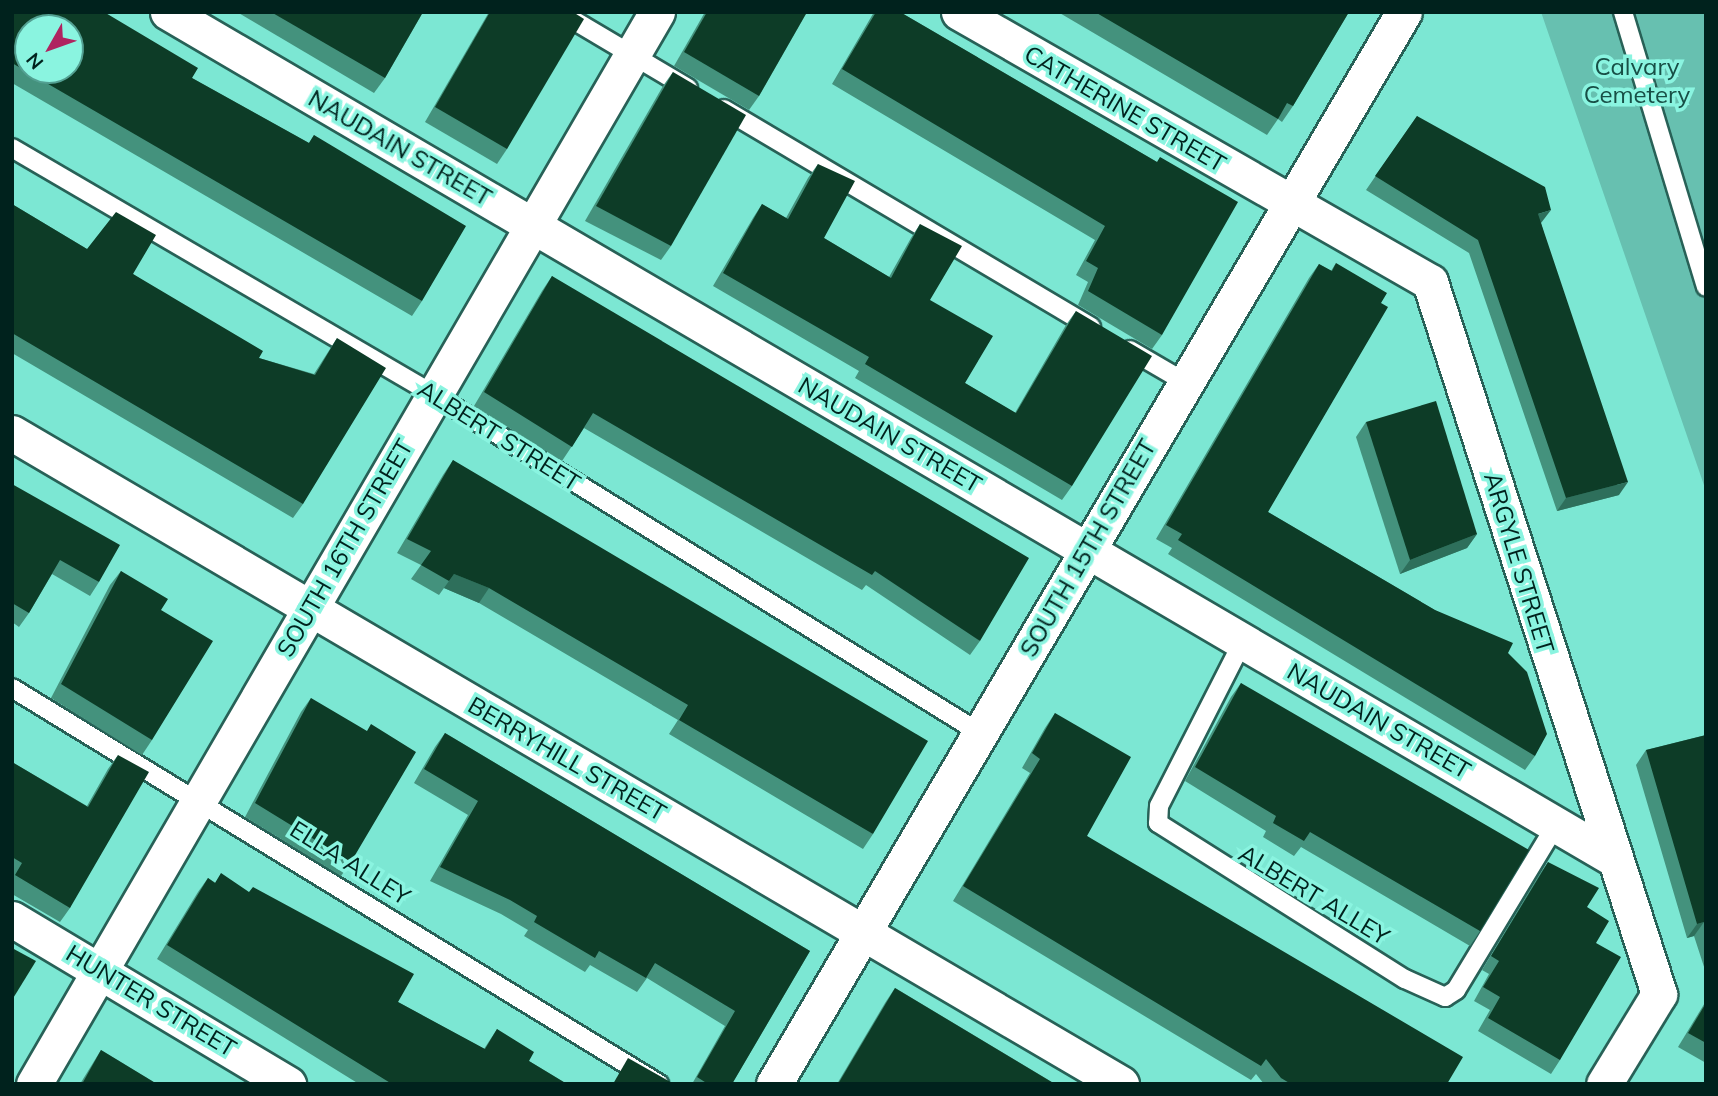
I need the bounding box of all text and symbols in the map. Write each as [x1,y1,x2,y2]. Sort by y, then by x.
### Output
north arrow [14,14,84,84]
street label: CATHERINE STREET [1019,40,1231,178]
text: N [21,48,48,74]
park label: Calvary Cemetery [1584,53,1690,109]
street label: NAUDAIN STREET [303,84,497,212]
street label: NAUDAIN STREET [793,371,987,499]
street label: ALBERT STREET [412,374,586,498]
street label: SOUTH 16TH STREET [271,434,419,662]
street label: SOUTH 15TH STREET [1014,434,1162,662]
street label: ARGYLE STREET [1478,469,1560,657]
street label: NAUDAIN STREET [1282,657,1476,785]
street label: BERRYHILL STREET [463,691,671,827]
street label: ELLA ALLEY [285,815,415,911]
street label: ALBERT ALLEY [1234,839,1394,951]
street label: HUNTER STREET [61,939,241,1063]

